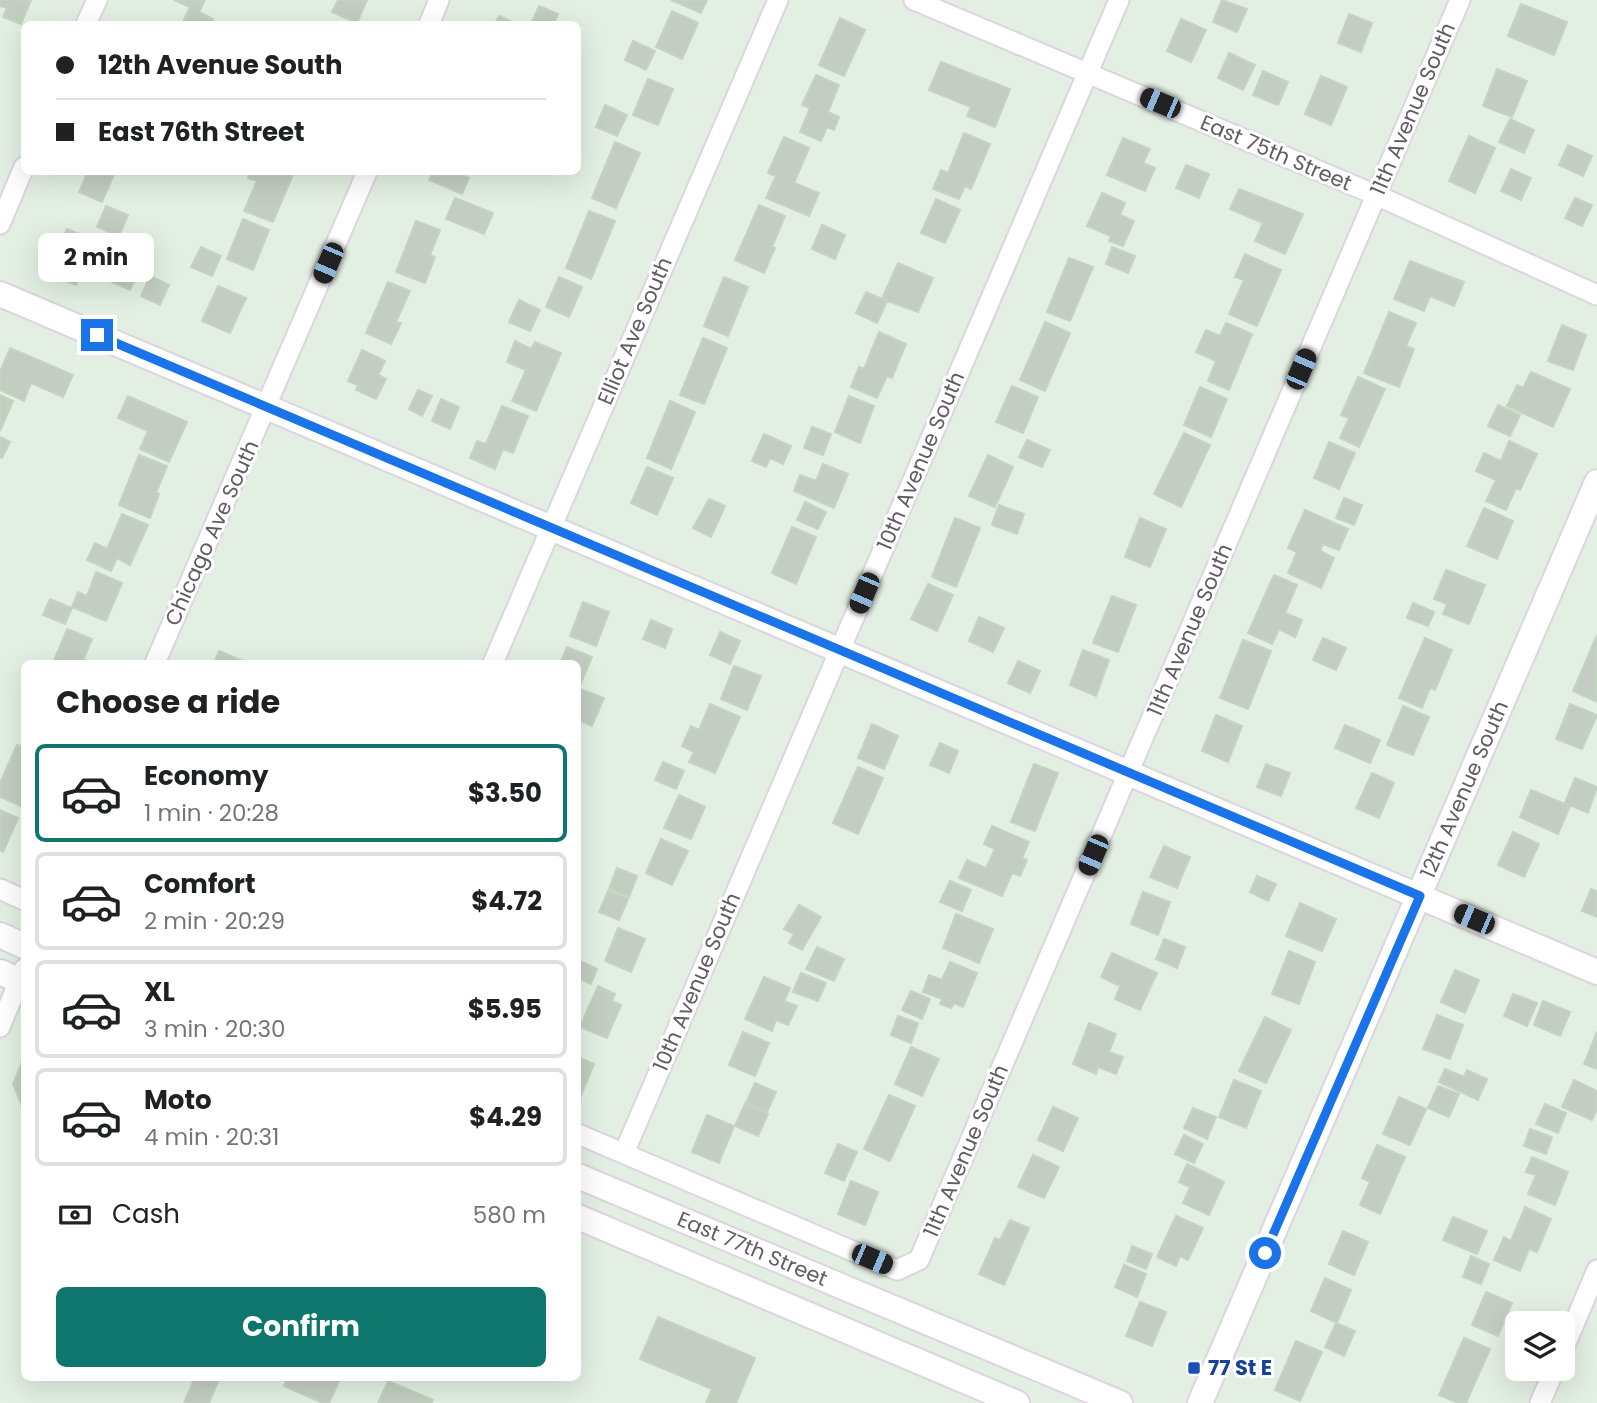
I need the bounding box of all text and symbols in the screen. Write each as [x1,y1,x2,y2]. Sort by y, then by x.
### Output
street label: 11th Avenue South [1363,18,1462,200]
text: 12th Avenue South [98,47,342,83]
car [1137,85,1184,121]
street label: East 75th Street [1196,108,1356,198]
text: East 76th Street [98,114,305,150]
callout: 2 min [39,233,155,282]
car [311,240,346,286]
text: 2 min [64,241,128,273]
street label: Elliot Ave South [590,252,679,409]
route end [81,319,113,351]
car [1284,346,1319,392]
street label: 10th Avenue South [870,367,971,555]
street label: Chicago Ave South [158,436,265,630]
street label: 11th Avenue South [1140,539,1239,721]
car [847,570,882,616]
text: Choose a ride [56,679,280,724]
street label: 12th Avenue South [1413,696,1515,883]
text: Economy [144,758,268,794]
icon: car [60,762,123,825]
text: $3.50 [468,775,542,811]
text: 1 min · 20:28 [144,797,279,829]
car [1076,832,1111,878]
text: Comfort [144,866,256,902]
icon: car [60,870,123,933]
text: $4.72 [471,883,542,919]
street label: 10th Avenue South [646,888,747,1076]
car [1451,901,1498,937]
text: 2 min · 20:29 [144,905,285,937]
text: XL [144,974,175,1010]
icon: car [60,978,123,1041]
text: $5.95 [468,991,542,1027]
text: 3 min · 20:30 [144,1013,285,1045]
street label: 11th Avenue South [916,1060,1015,1242]
text: Moto [144,1082,212,1118]
icon: car [60,1086,123,1149]
text: $4.29 [469,1099,542,1135]
text: 4 min · 20:31 [144,1121,279,1153]
icon: cash [56,1196,94,1234]
text: Cash [112,1196,180,1232]
text: 580 m [473,1199,546,1231]
street label: East 77th Street [673,1204,832,1293]
route start [1249,1237,1281,1269]
car [849,1241,896,1277]
button: Confirm [56,1287,546,1367]
map controls [1505,1311,1575,1381]
button: layers [1505,1311,1575,1381]
place label: 77 St E [1208,1353,1272,1382]
marker: 77 St E [1186,1360,1202,1376]

